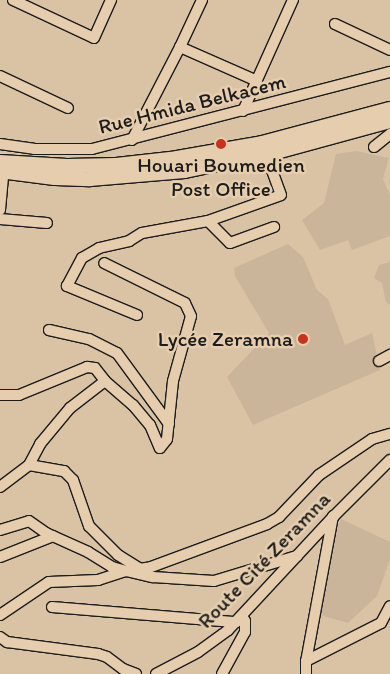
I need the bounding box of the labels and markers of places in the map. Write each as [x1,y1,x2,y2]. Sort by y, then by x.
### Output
marker: Houari Boumedien Post Office [215,138,227,150]
place label: Houari Boumedien Post Office [137,152,305,202]
place label: Lycée Zeramna [158,326,293,352]
marker: Lycée Zeramna [297,333,309,345]

